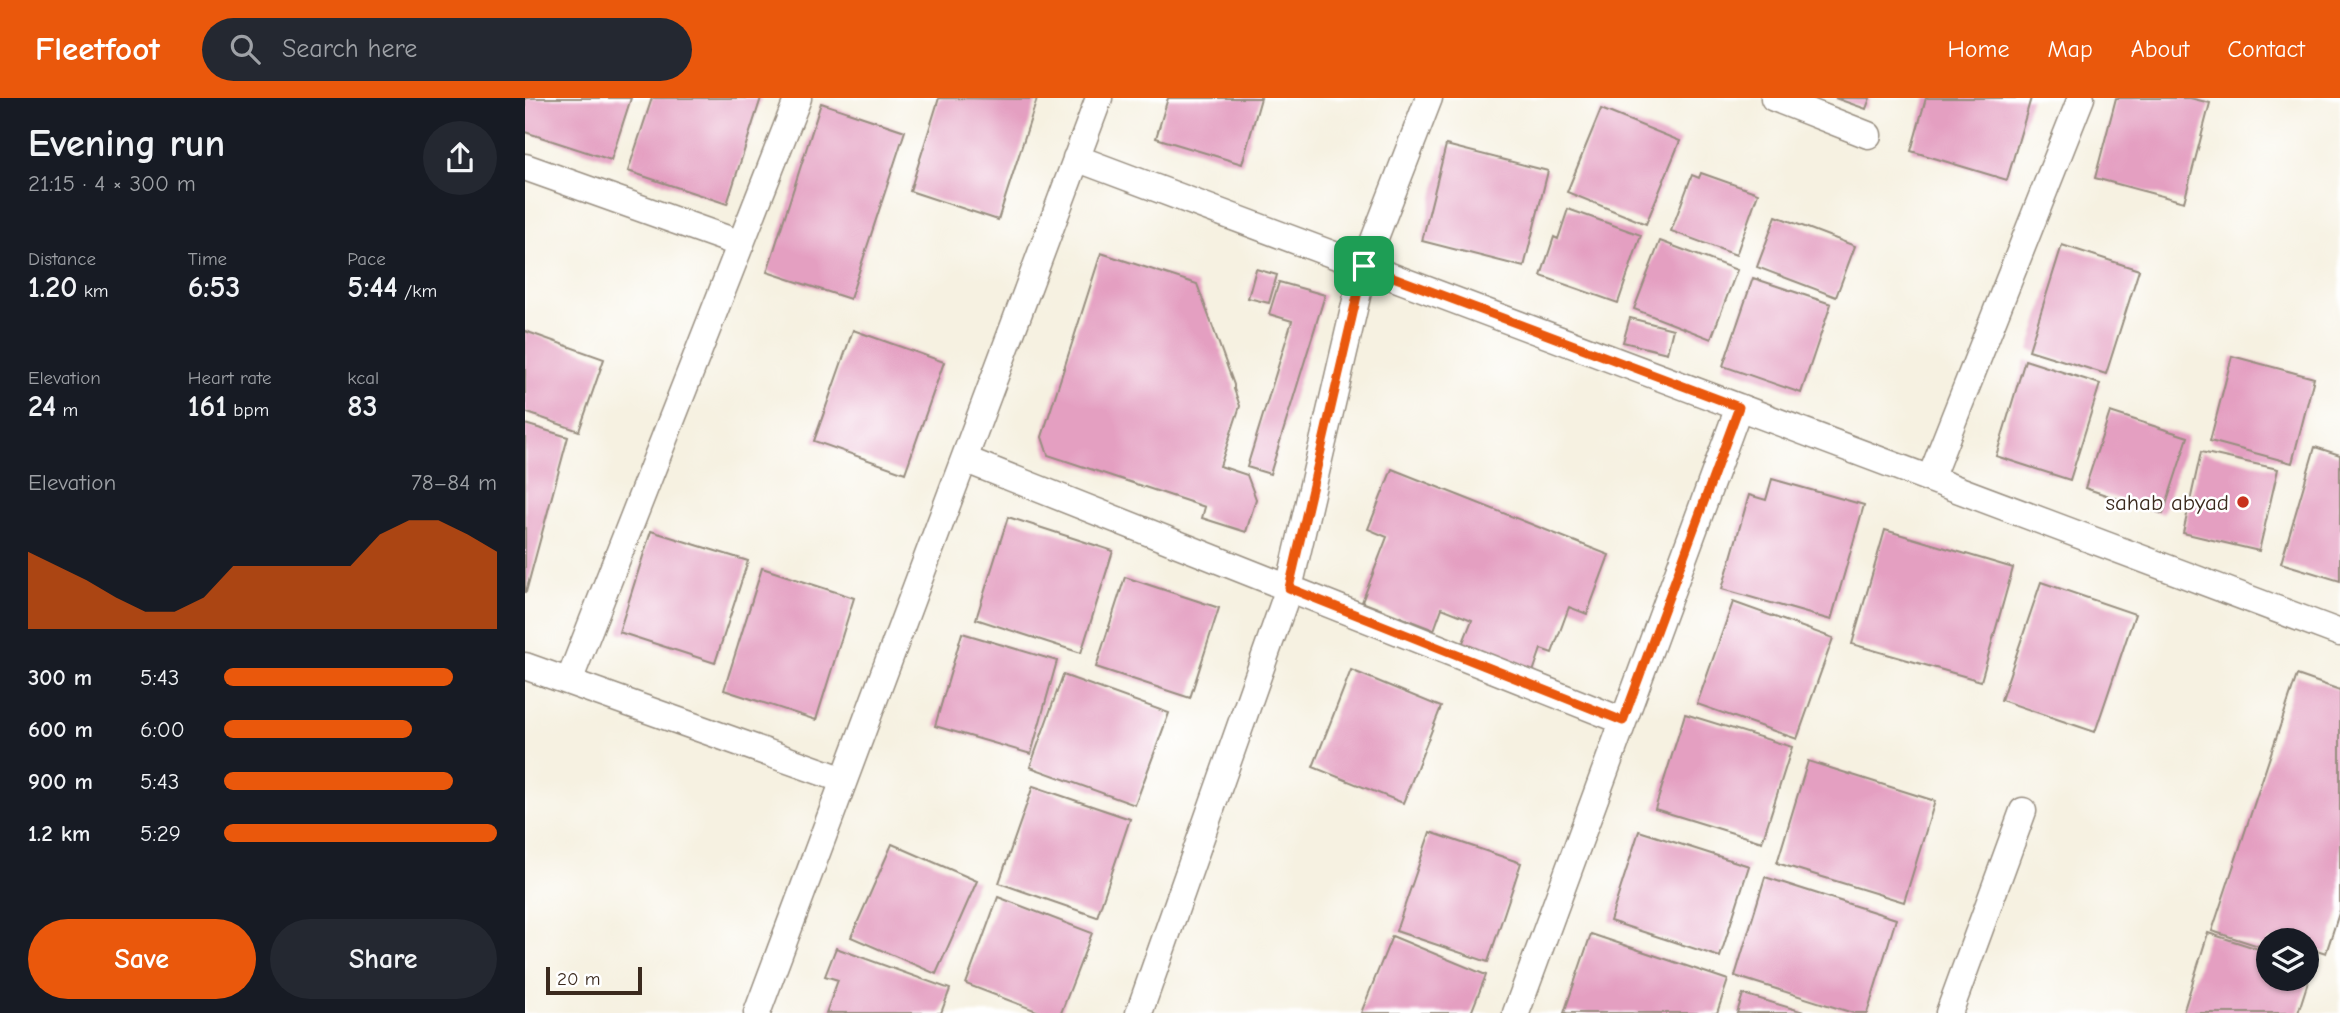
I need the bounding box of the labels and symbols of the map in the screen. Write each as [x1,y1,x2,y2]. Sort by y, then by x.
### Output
pin [1334,236,1394,296]
place label: sahab abyad [2105,489,2229,516]
marker: sahab abyad [2235,494,2251,510]
scale bar [546,964,642,996]

